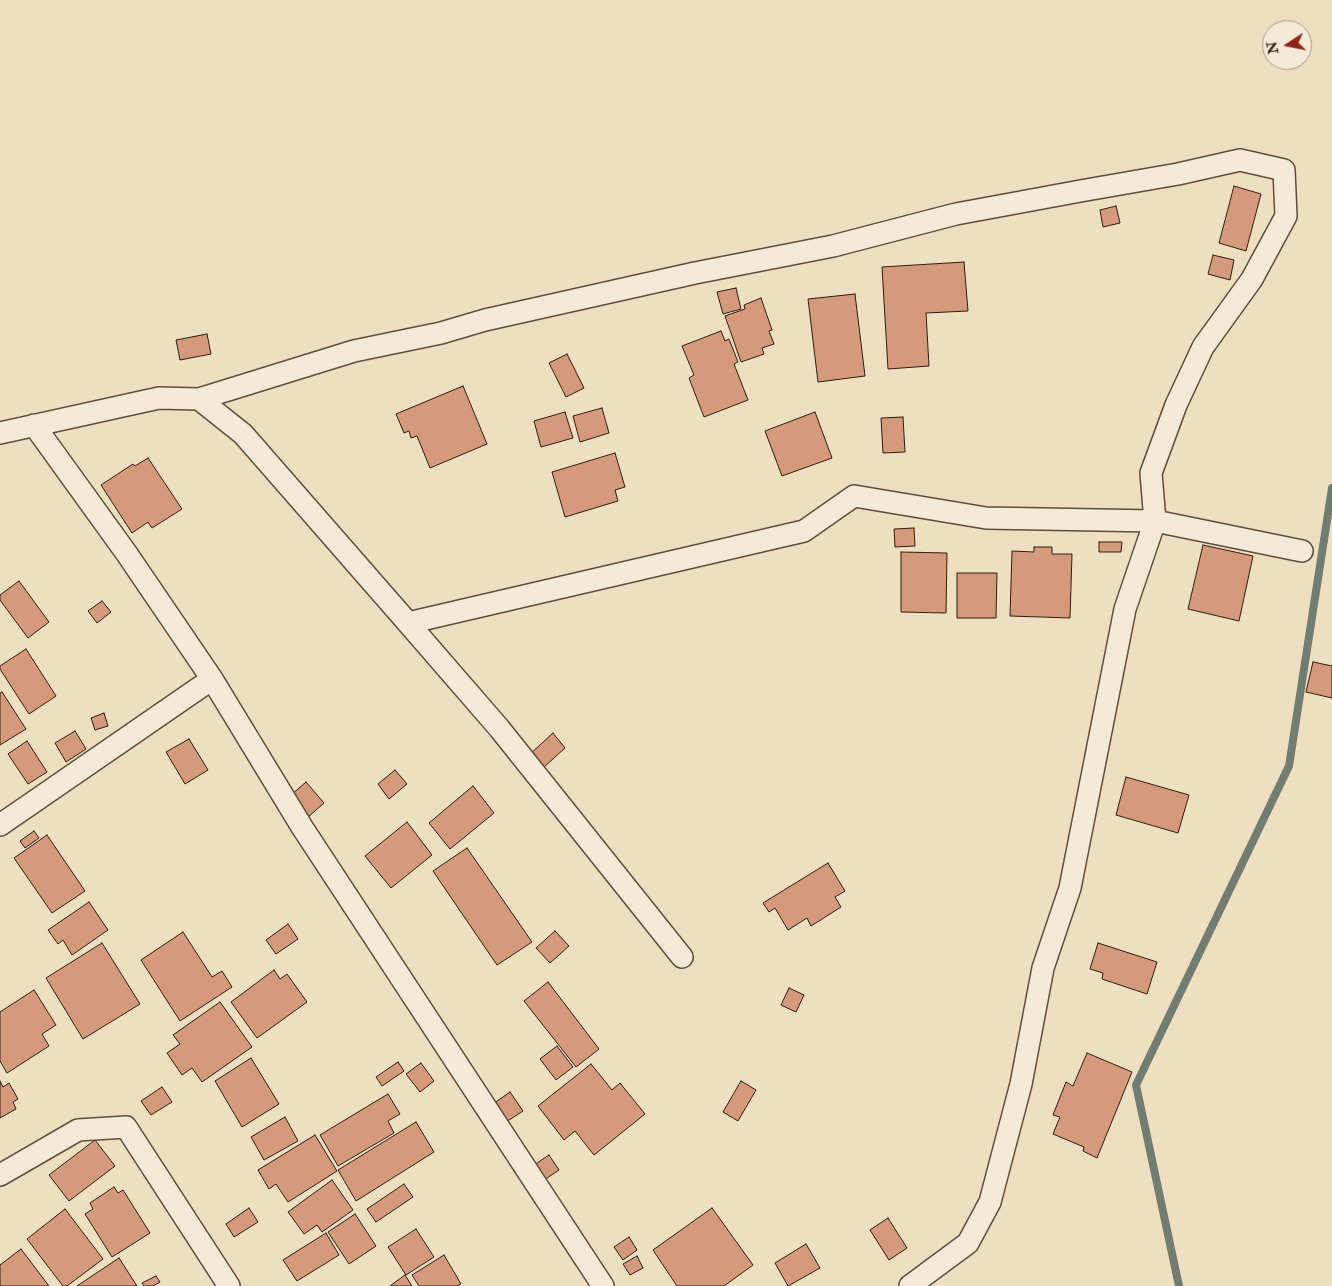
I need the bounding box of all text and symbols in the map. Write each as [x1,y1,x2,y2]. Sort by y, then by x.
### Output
north arrow [1262,20,1312,70]
text: N [1263,40,1282,56]

